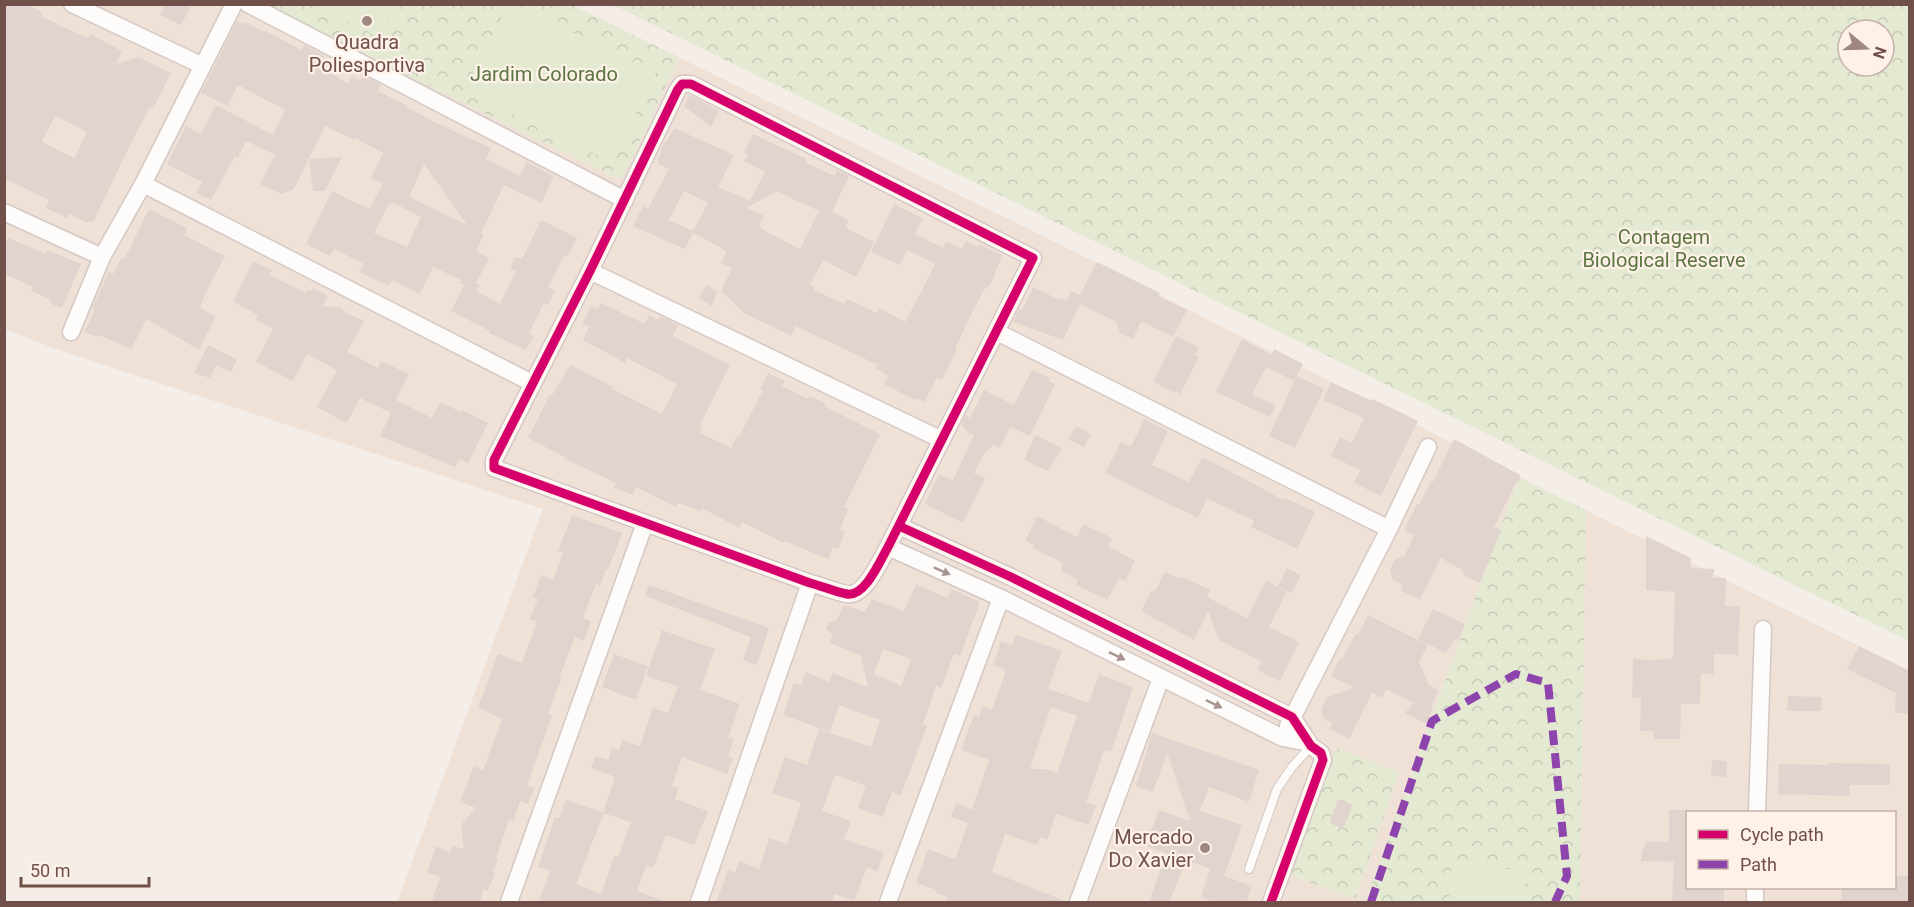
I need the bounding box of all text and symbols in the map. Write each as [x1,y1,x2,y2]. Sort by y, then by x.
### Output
marker: Quadra Poliesportiva [360,14,374,28]
north arrow [1836,18,1896,78]
place label: Quadra Poliesportiva [309,30,425,77]
text: N [1869,44,1891,61]
park label: Jardim Colorado [470,62,618,86]
park label: Contagem Biological Reserve [1582,225,1746,272]
one-way arrow [933,566,950,575]
one-way arrow [1108,650,1126,660]
one-way arrow [1205,699,1222,709]
legend [1686,811,1896,889]
text: Cycle path [1740,824,1824,845]
place label: Mercado Do Xavier [1108,825,1193,872]
marker: Mercado Do Xavier [1198,841,1212,855]
scale bar [21,850,148,888]
text: Path [1740,854,1777,875]
text: 50 m [30,860,70,881]

